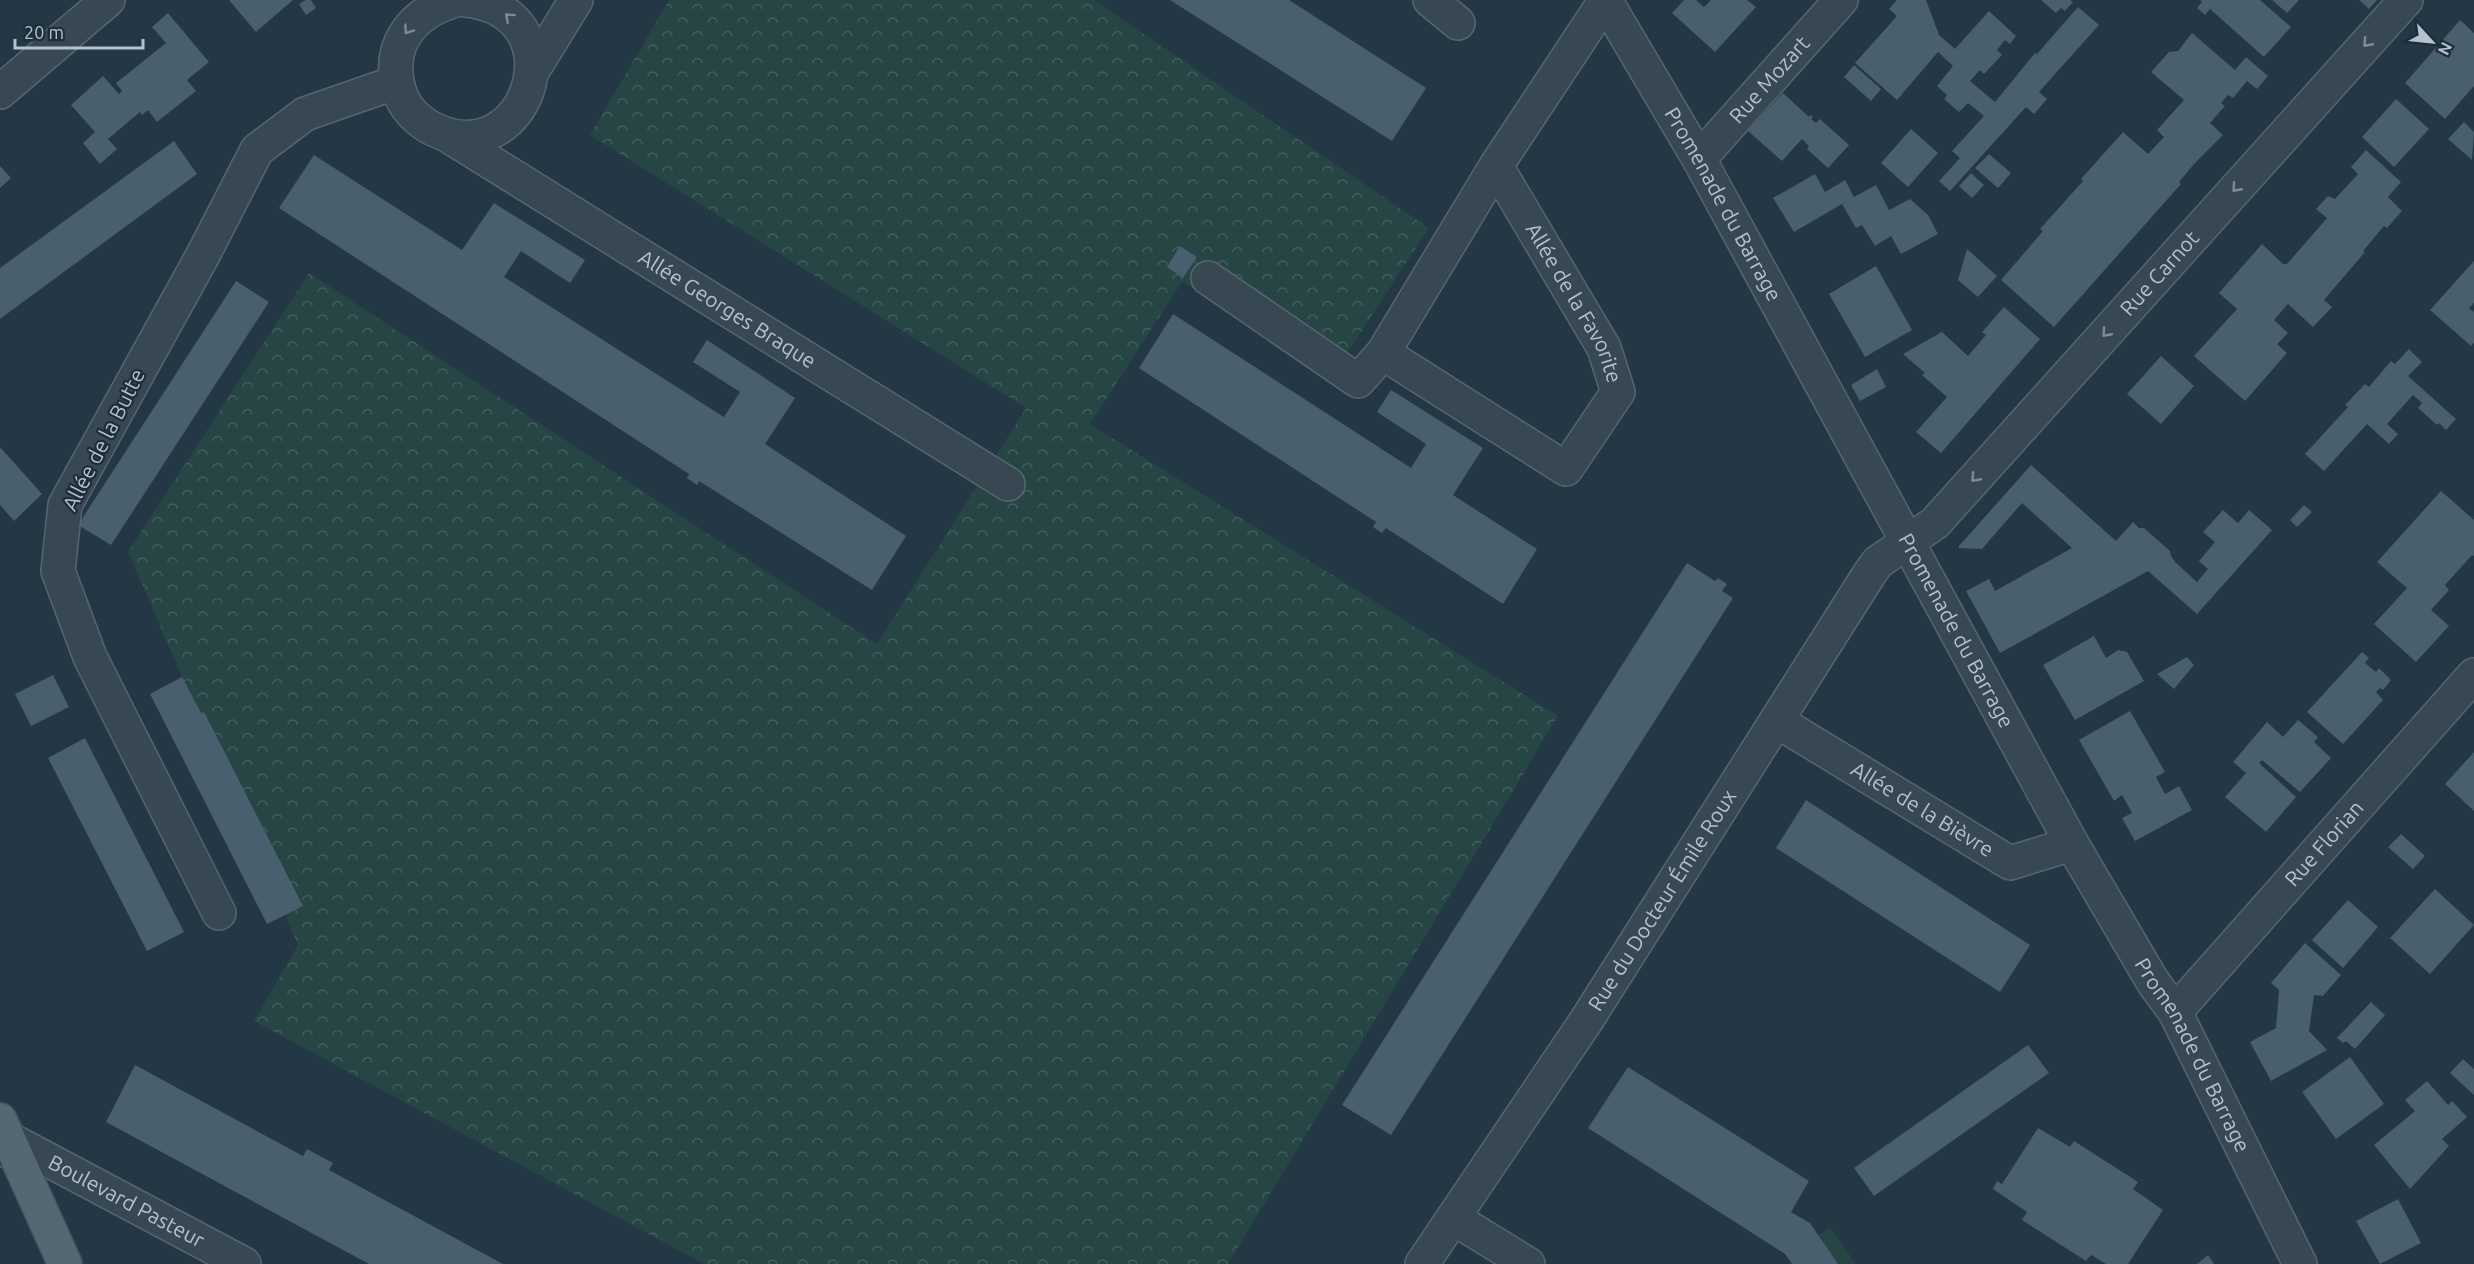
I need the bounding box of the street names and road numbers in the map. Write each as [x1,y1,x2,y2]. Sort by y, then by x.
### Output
street label: Rue Mozart [1724,31,1814,128]
street label: Promenade du Barrage [1660,103,1787,305]
street label: Allée de la Favorite [1522,218,1627,386]
street label: Rue Carnot [2115,226,2203,320]
street label: Allée Georges Braque [635,244,821,373]
street label: Allée de la Butte [57,365,149,514]
street label: Promenade du Barrage [1894,529,2019,732]
street label: Allée de la Bièvre [1847,756,1998,861]
street label: Rue du Docteur Émile Roux [1583,785,1741,1015]
street label: Rue Florian [2279,795,2368,891]
street label: Promenade du Barrage [2131,953,2255,1156]
street label: Boulevard Pasteur [45,1149,209,1252]

